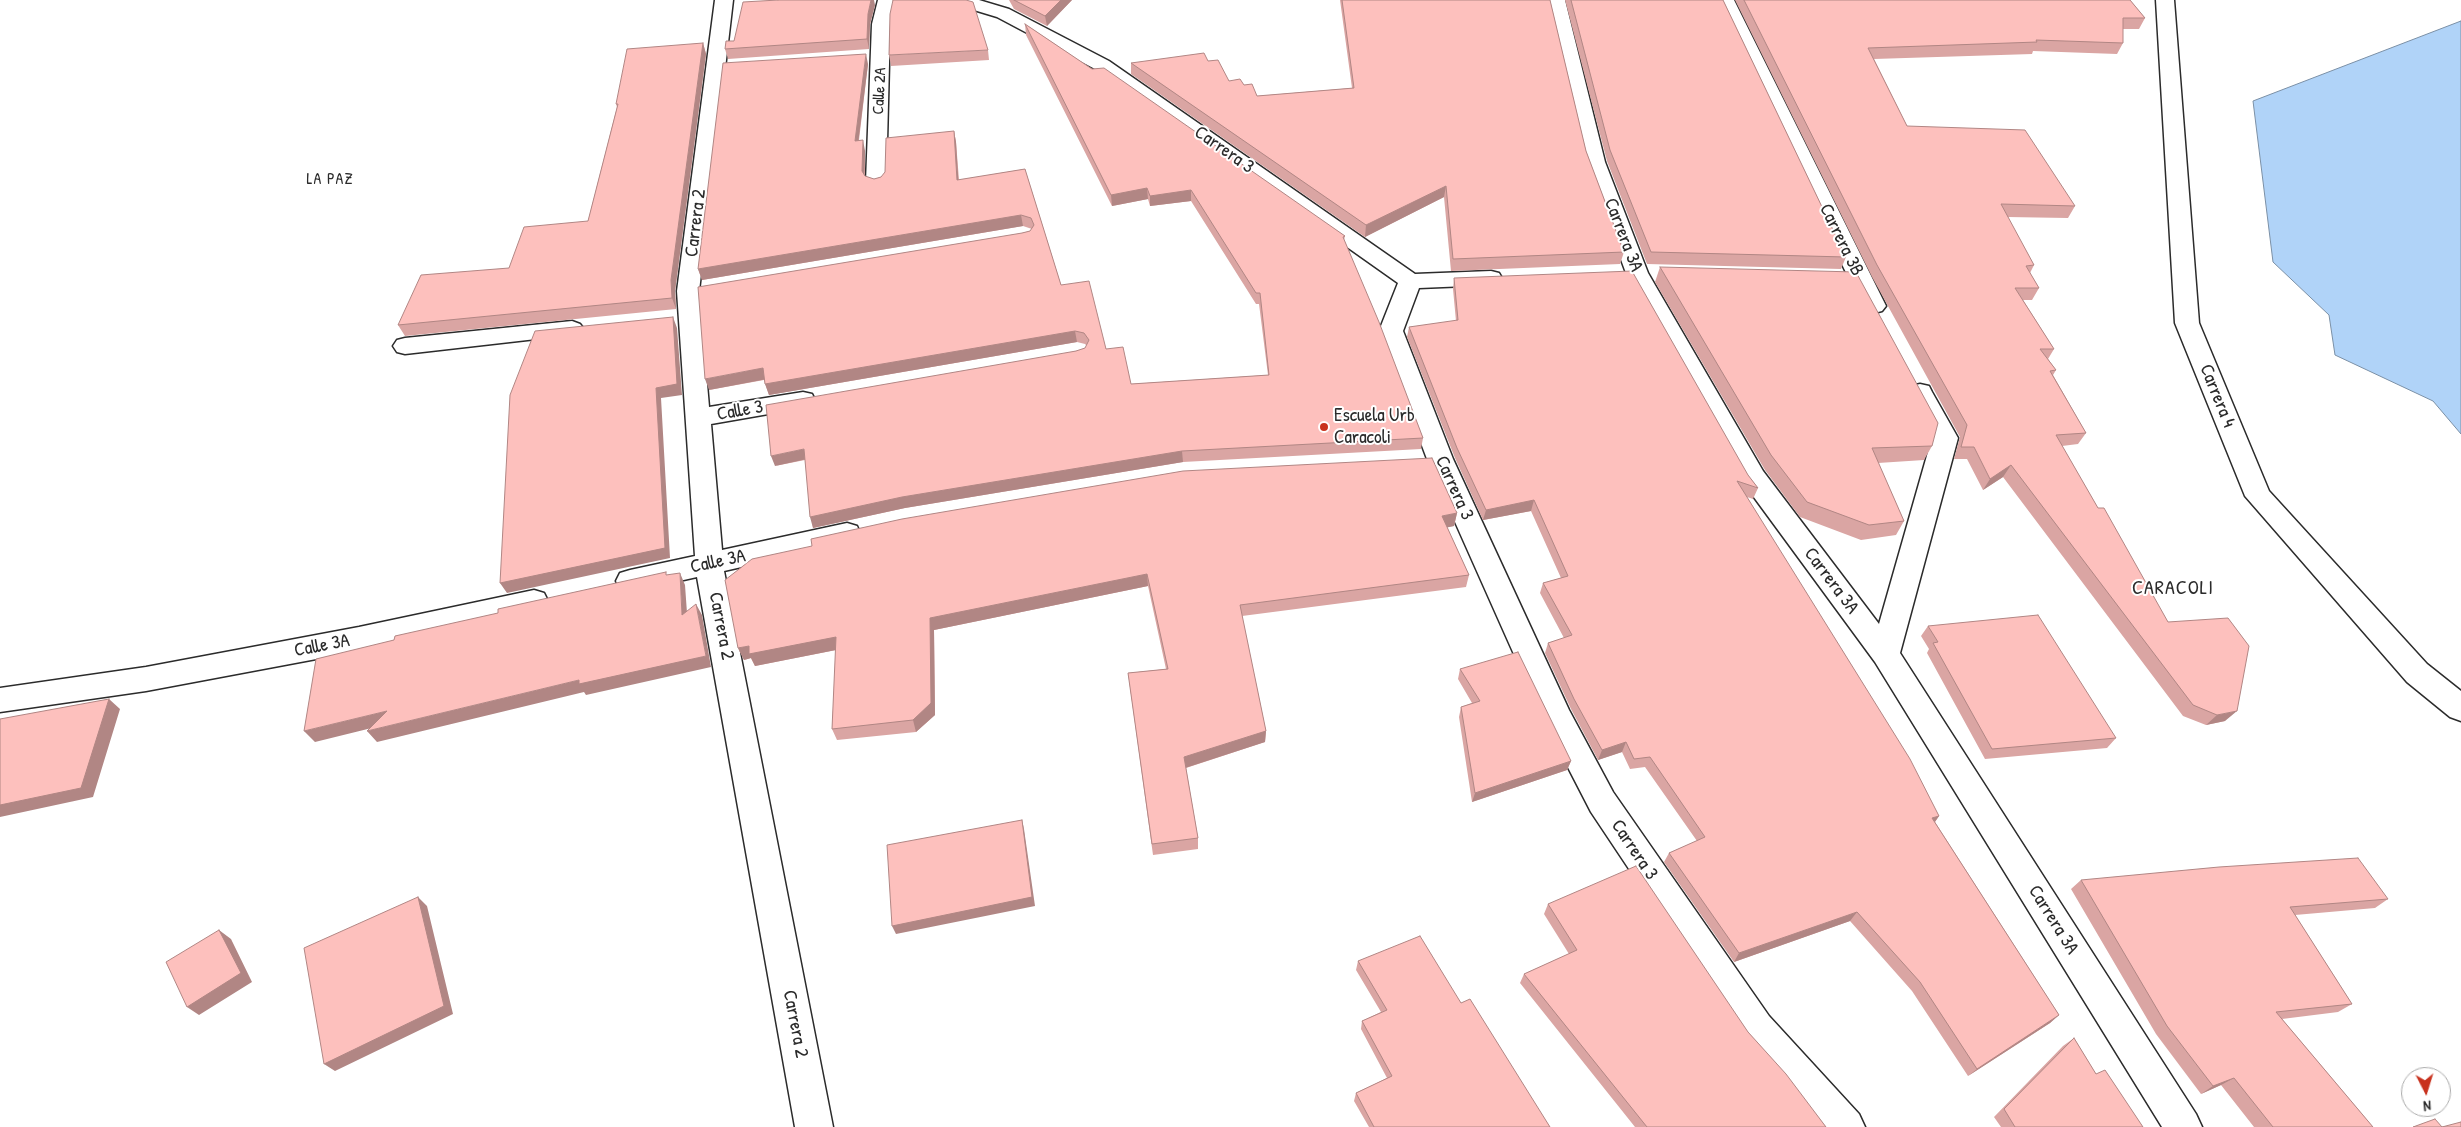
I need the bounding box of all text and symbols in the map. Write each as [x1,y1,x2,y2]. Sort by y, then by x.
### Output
street label: Calle 2A [869,67,891,115]
street label: Carrera 3 [1190,121,1258,179]
district label: LA PAZ [306,170,354,190]
street label: Carrera 2 [681,188,711,258]
street label: Carrera 3A [1599,195,1647,275]
street label: Carrera 3B [1814,200,1868,280]
street label: Carrera 4 [2194,361,2240,431]
street label: Calle 3 [715,396,765,426]
place label: Escuela Urb Caracoli [1334,405,1415,449]
marker: Escuela Urb Caracoli [1318,421,1330,433]
street label: Carrera 3 [1430,452,1478,524]
street label: Carrera 3A [1799,543,1863,619]
street label: Calle 3A [688,545,748,579]
district label: CARACOLI [2131,577,2215,601]
street label: Carrera 2 [703,590,739,662]
street label: Calle 3A [292,629,352,663]
street label: Carrera 3 [1606,816,1662,884]
street label: Carrera 3A [2023,881,2083,959]
street label: Carrera 2 [777,988,813,1060]
north arrow [2401,1067,2451,1117]
text: N [2423,1097,2432,1116]

